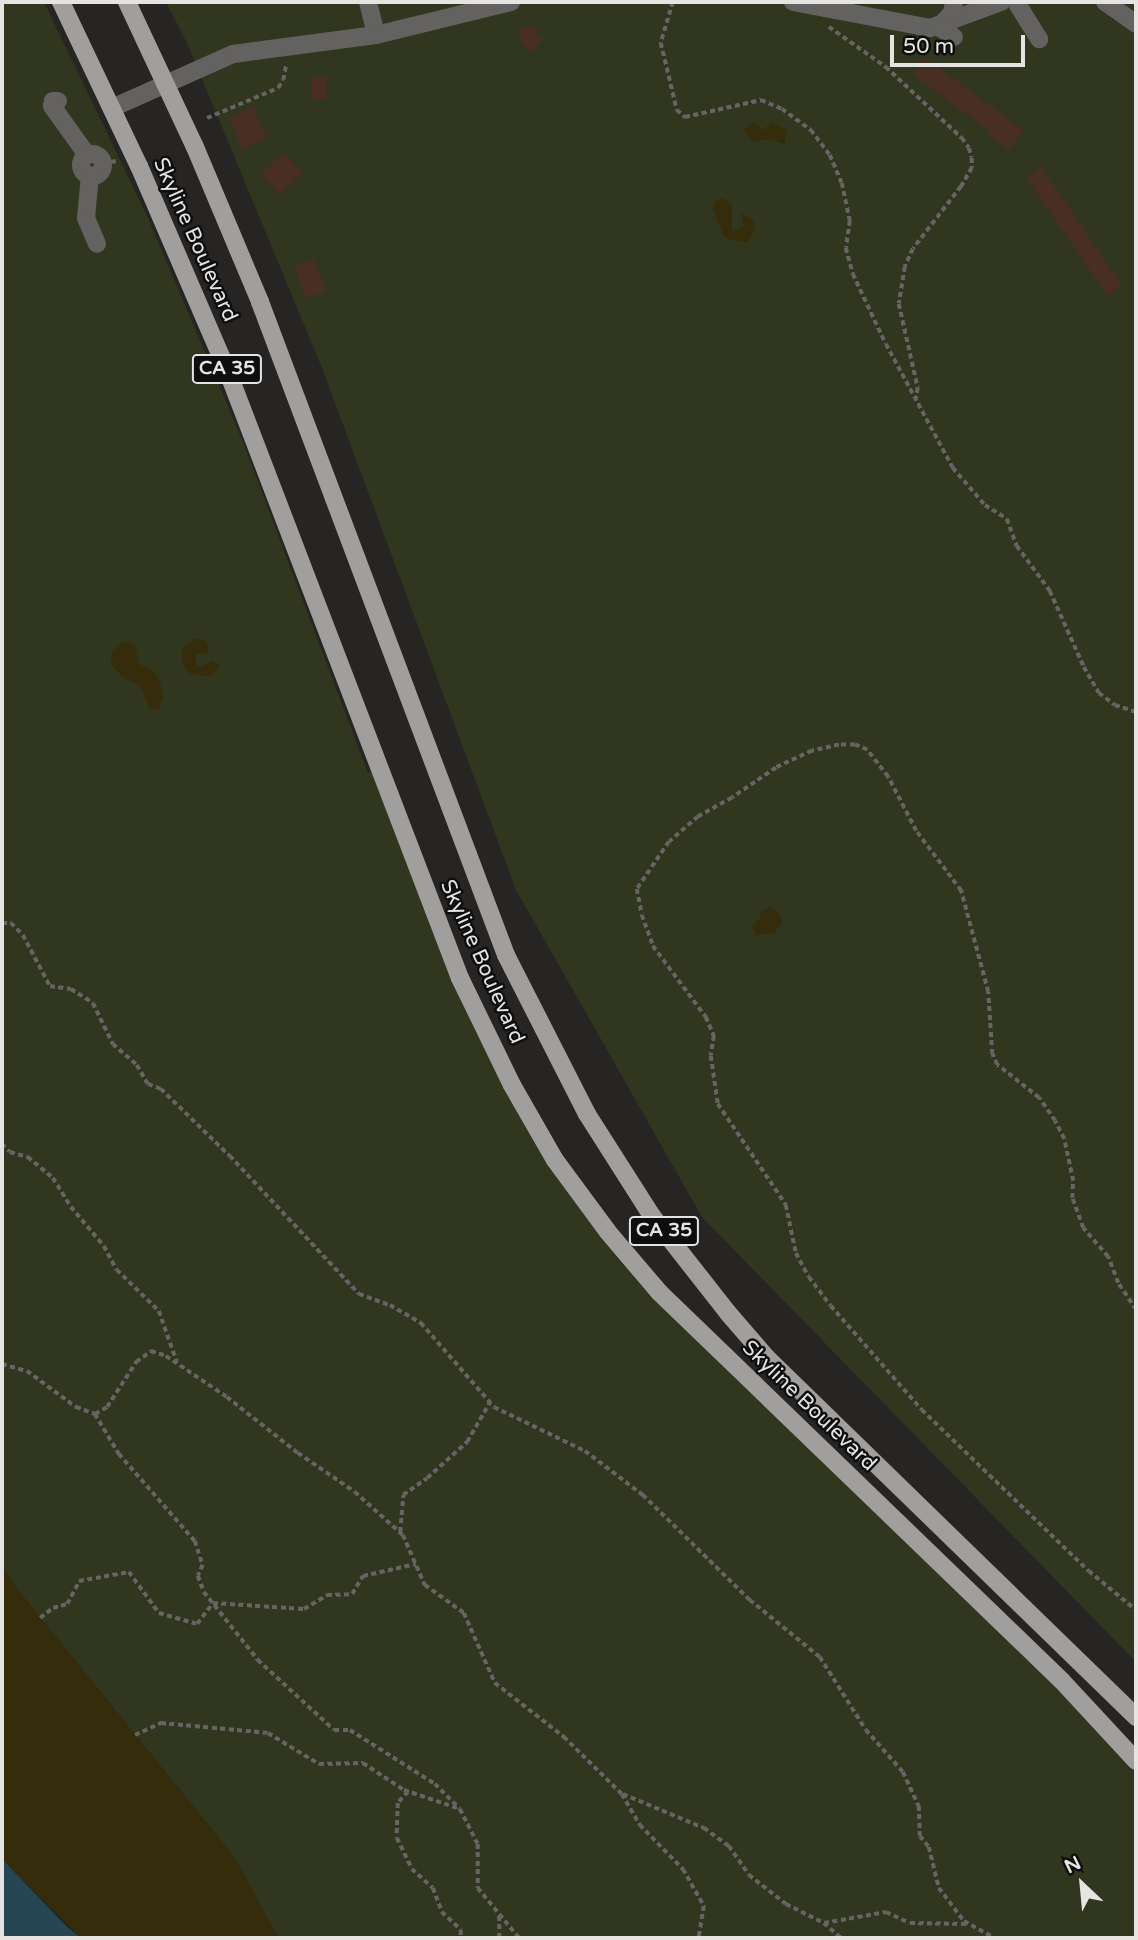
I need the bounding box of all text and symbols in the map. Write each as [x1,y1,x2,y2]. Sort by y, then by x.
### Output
scale bar [893,21,1028,65]
text: 50 m [903,34,954,59]
street label: Skyline Boulevard [148,154,242,326]
road number: CA 35 [190,354,264,384]
street label: Skyline Boulevard [435,876,529,1048]
road number: CA 35 [627,1216,701,1246]
street label: Skyline Boulevard [737,1335,881,1477]
north arrow [1047,1849,1117,1919]
text: N [1061,1852,1084,1878]

